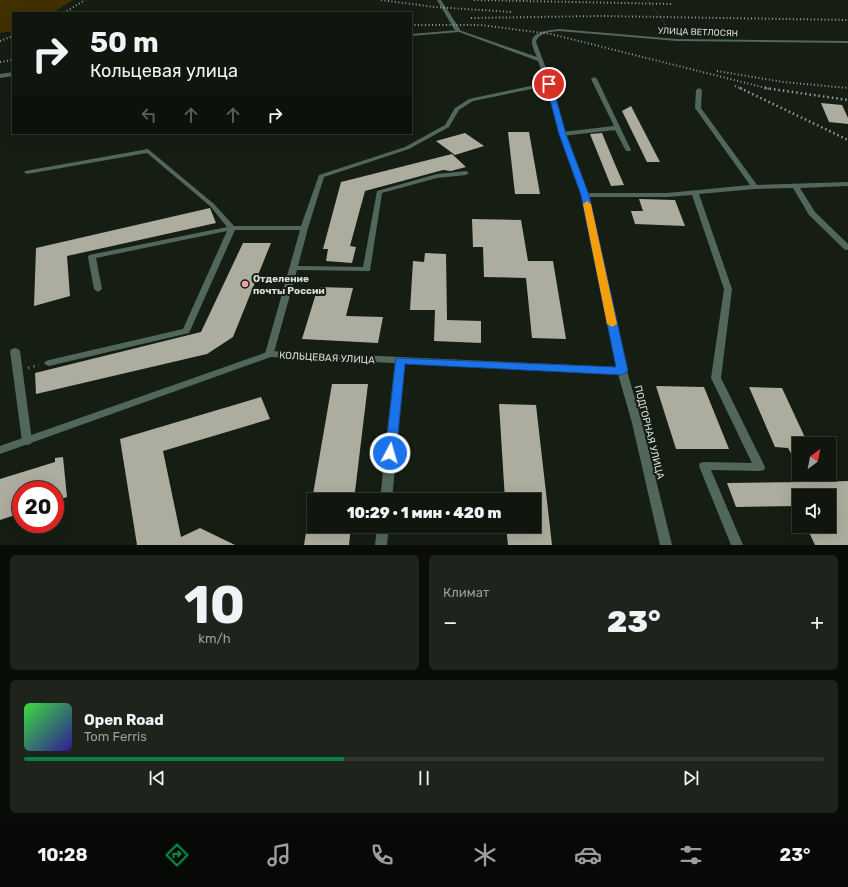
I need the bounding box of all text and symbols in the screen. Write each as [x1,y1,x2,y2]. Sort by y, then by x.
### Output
text: 50 m [90,26,159,59]
street label: УЛИЦА ВЕТЛОСЯН [658,26,738,38]
icon: right [24,28,76,80]
text: Кольцевая улица [90,60,238,82]
pin [532,67,566,101]
icon: arrive [538,73,560,95]
icon: left [138,104,160,126]
icon: ahead [180,104,202,126]
icon: ahead [222,104,244,126]
icon: right [264,104,286,126]
place label: Отделение почты России [253,273,325,297]
marker: Отделение почты России [240,279,250,289]
street label: КОЛЬЦЕВАЯ УЛИЦА [279,350,375,367]
street label: ПОДГОРНАЯ УЛИЦА [632,384,667,481]
position arrow [369,432,411,474]
north arrow [792,437,836,481]
map controls [792,437,836,533]
speed limit sign: 20 [12,481,64,533]
button: sound [792,489,836,533]
text: 10:29 · 1 мин · 420 m [347,504,501,522]
text: 10 [184,574,245,636]
text: Климат [443,585,489,600]
text: 23° [607,604,661,640]
text: − [443,609,457,636]
text: + [810,609,824,636]
text: km/h [198,631,231,646]
text: Open Road [84,711,164,729]
text: Tom Ferris [84,729,147,744]
icon: previous [146,767,168,789]
icon: pause [413,767,435,789]
icon: next [680,767,702,789]
icon: directions [163,841,191,869]
icon: music [265,841,293,869]
icon: phone [368,841,396,869]
icon: climate [471,841,499,869]
icon: car [574,841,602,869]
icon: filters [677,841,705,869]
text: 10:28 [37,844,88,866]
text: 23° [780,844,811,866]

